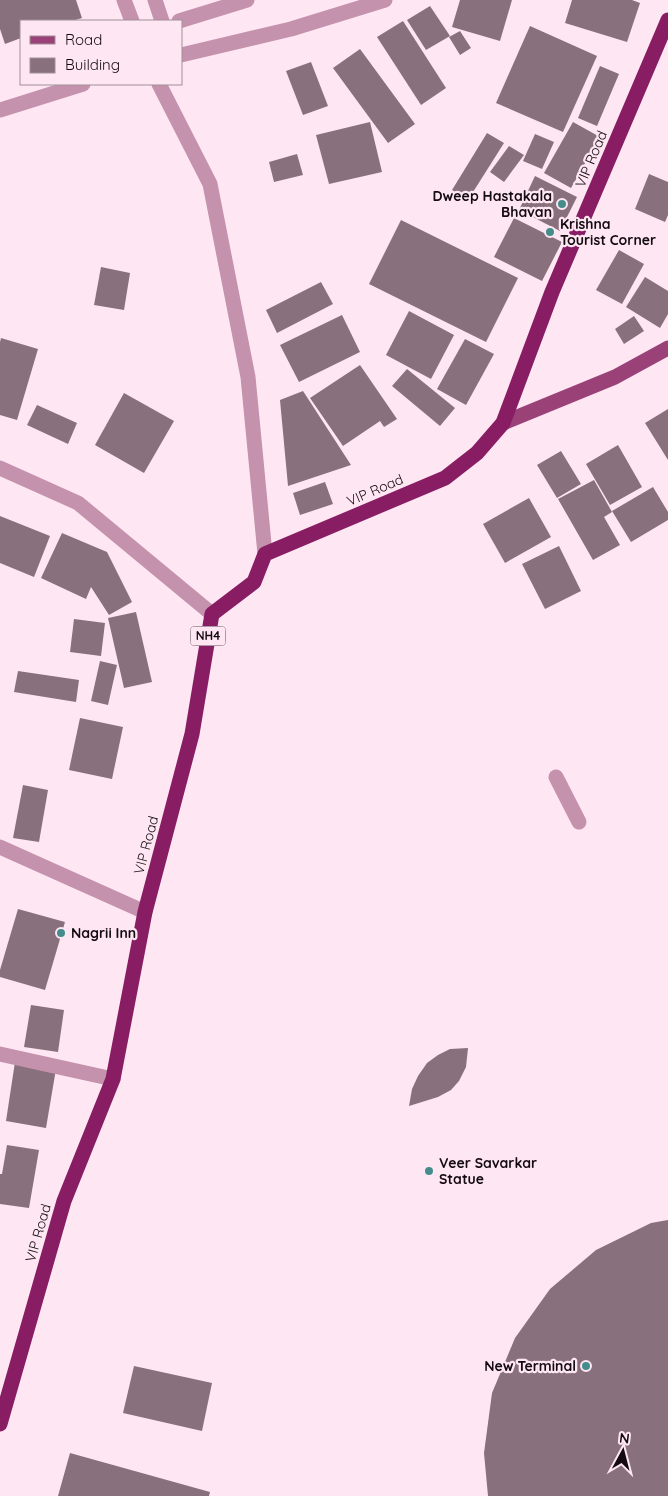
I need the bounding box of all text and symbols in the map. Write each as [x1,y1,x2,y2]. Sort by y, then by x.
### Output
legend [20,20,182,85]
text: Road [65,30,102,49]
text: Building [65,55,120,74]
street label: VIP Road [571,128,611,190]
place label: Dweep Hastakala Bhavan [433,187,552,221]
marker: Dweep Hastakala Bhavan [556,198,568,210]
place label: Krishna Tourist Corner [560,215,656,249]
marker: Krishna Tourist Corner [544,226,556,238]
street label: VIP Road [344,470,406,510]
road number: NH4 [190,626,226,646]
street label: VIP Road [130,814,162,876]
place label: Nagrii Inn [71,924,136,942]
marker: Nagrii Inn [55,927,67,939]
place label: Veer Savarkar Statue [439,1154,537,1188]
marker: Veer Savarkar Statue [423,1165,435,1177]
street label: VIP Road [21,1202,55,1264]
place label: New Terminal [484,1357,576,1375]
marker: New Terminal [580,1360,592,1372]
north arrow [598,1426,648,1476]
text: N [618,1429,631,1448]

